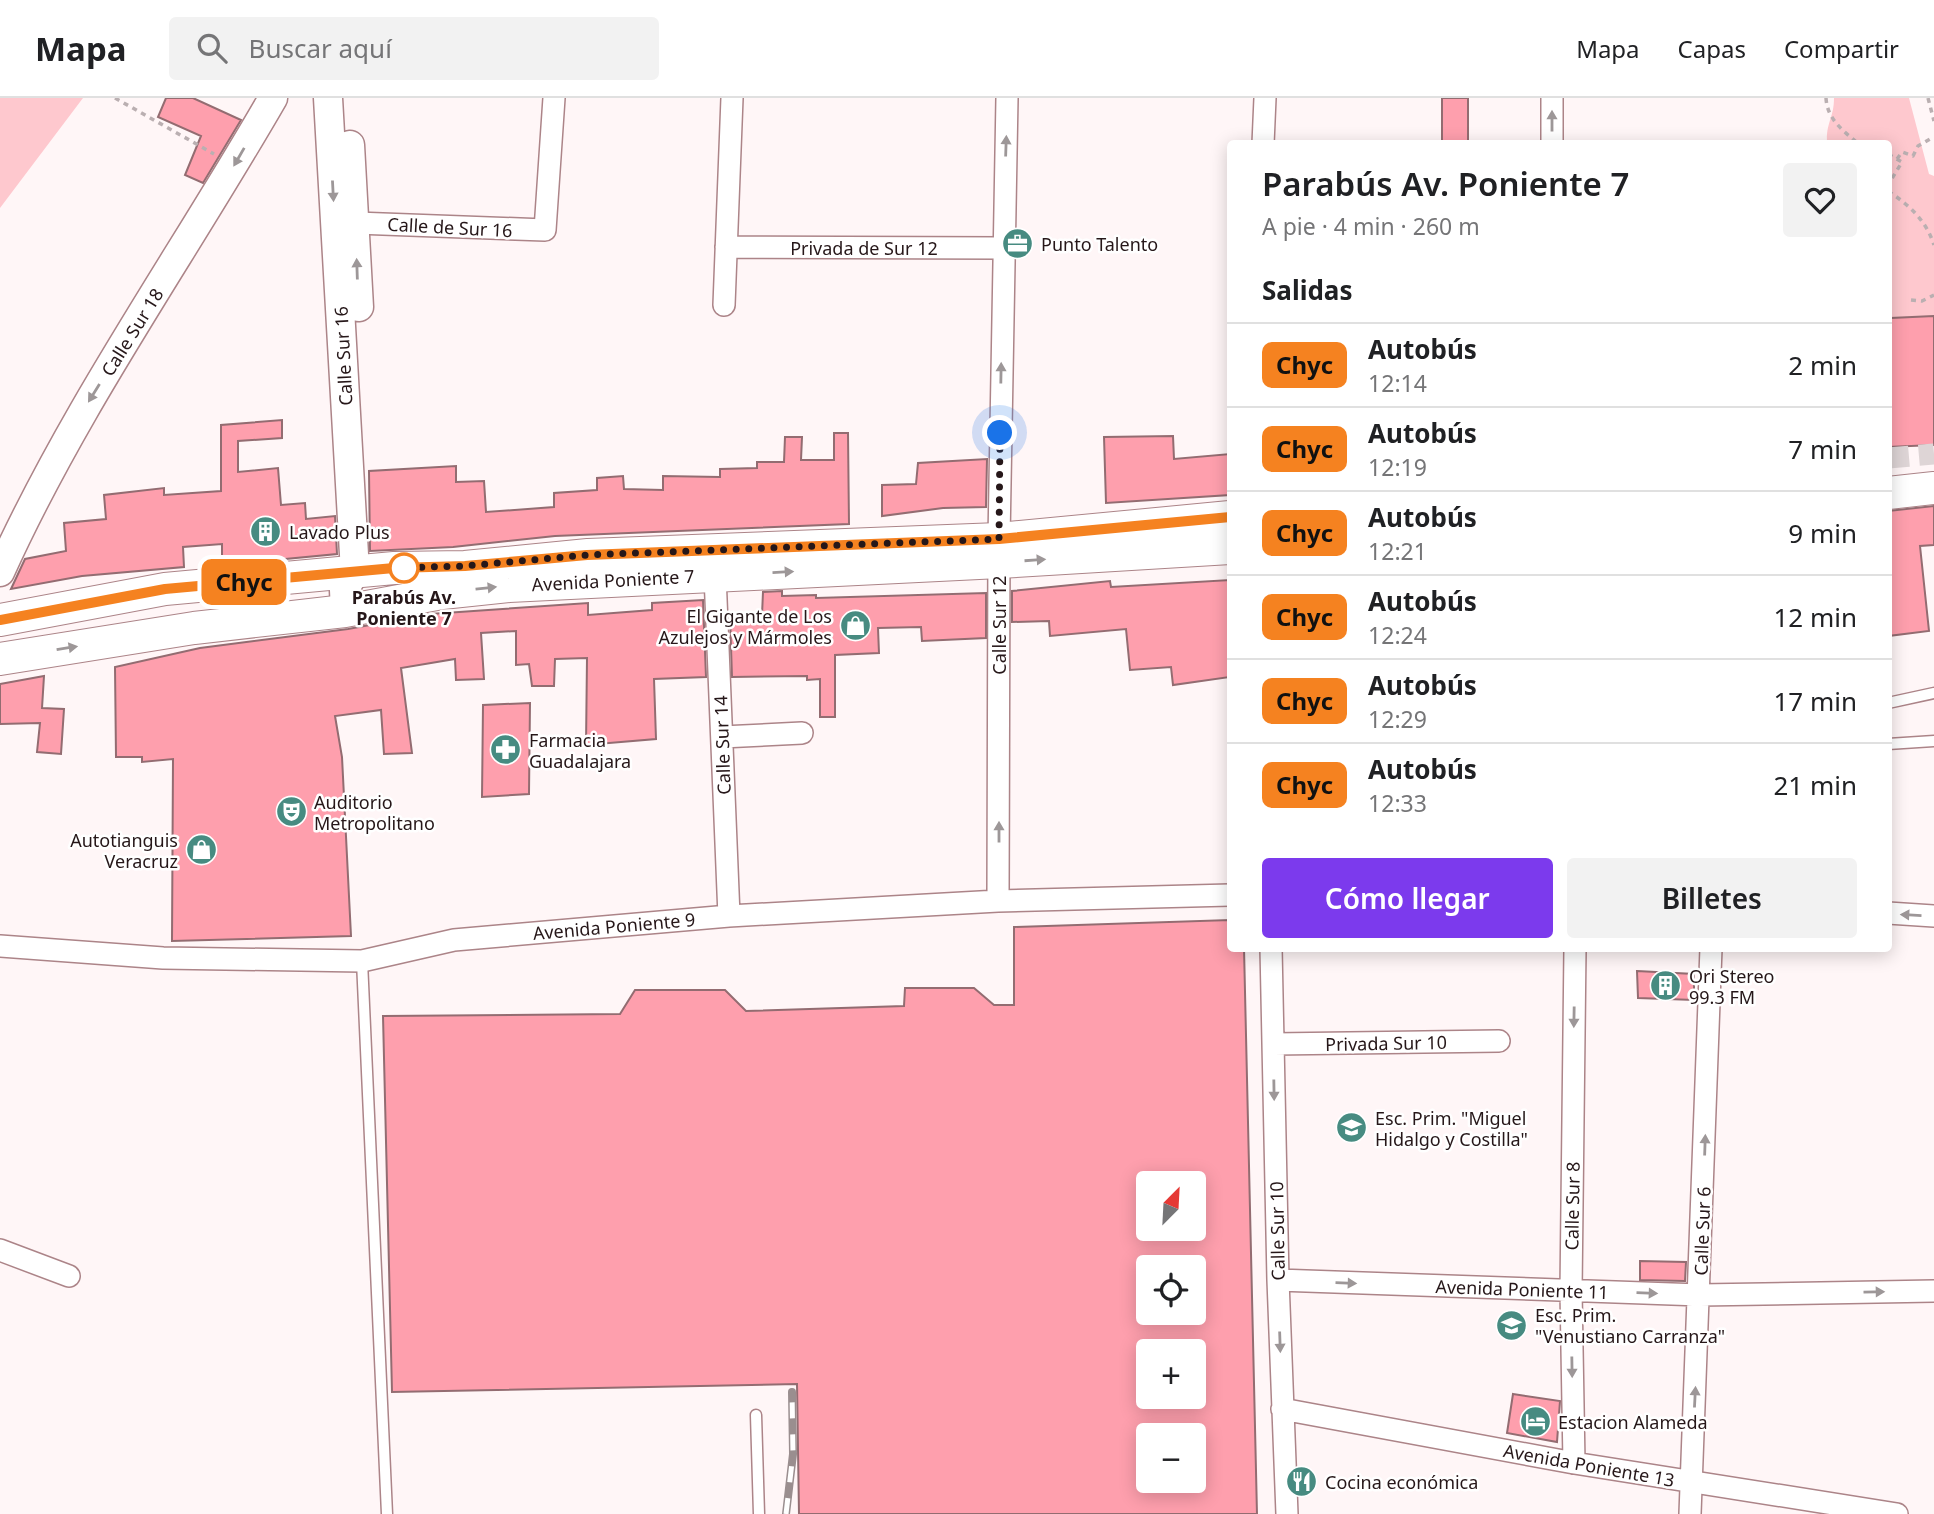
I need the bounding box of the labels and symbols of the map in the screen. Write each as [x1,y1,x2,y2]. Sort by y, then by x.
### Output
one-way arrow [1546,110,1558,132]
one-way arrow [1000,134,1011,156]
one-way arrow [233,147,245,167]
one-way arrow [328,180,339,202]
street label: Calle de Sur 16 [387,212,513,242]
office icon: Punto Talento [1001,227,1035,261]
place label: Punto Talento [1041,232,1158,256]
street label: Privada de Sur 12 [790,236,938,260]
one-way arrow [352,258,363,280]
street label: Calle Sur 18 [96,284,168,380]
street label: Calle Sur 16 [328,306,358,406]
one-way arrow [995,362,1007,384]
one-way arrow [88,383,101,402]
your location [982,415,1017,450]
building icon: Lavado Plus [249,515,283,549]
place label: Lavado Plus [289,520,390,544]
marker: Parabús Av. Poniente 7 [389,553,419,583]
one-way arrow [1024,554,1046,565]
line badge: Chyc [195,559,293,605]
street label: Avenida Poniente 7 [531,564,695,596]
one-way arrow [772,566,794,577]
street label: Calle Sur 12 [987,575,1011,675]
one-way arrow [476,583,498,594]
place label: Parabús Av. Poniente 7 [352,585,456,630]
place label: El Gigante de Los Azulejos y Mármoles [658,604,832,649]
shop icon: El Gigante de Los Azulejos y Mármoles [838,609,872,643]
one-way arrow [57,642,79,653]
street label: Calle Sur 14 [708,695,736,795]
place label: Farmacia Guadalajara [529,728,631,773]
pharmacy icon: Farmacia Guadalajara [489,733,523,767]
place label: Auditorio Metropolitano [314,790,435,835]
theatre icon: Auditorio Metropolitano [274,795,308,829]
one-way arrow [993,821,1005,843]
place label: Autotianguis Veracruz [70,828,178,873]
shop icon: Autotianguis Veracruz [184,833,218,867]
street label: Avenida Poniente 9 [532,907,696,945]
one-way arrow [1900,909,1922,920]
place label: Ori Stereo 99.3 FM [1689,964,1774,1009]
building icon: Ori Stereo 99.3 FM [1649,969,1683,1003]
one-way arrow [1568,1006,1580,1028]
street label: Privada Sur 10 [1325,1030,1447,1056]
one-way arrow [1269,1079,1280,1101]
place label: Esc. Prim. "Miguel Hidalgo y Costilla" [1375,1106,1528,1151]
school or university icon: Esc. Prim. "Miguel Hidalgo y Costilla" [1335,1111,1369,1145]
one-way arrow [1699,1134,1710,1156]
street label: Calle Sur 8 [1559,1161,1585,1251]
north arrow [1136,1171,1206,1241]
street label: Calle Sur 10 [1264,1181,1290,1281]
street label: Calle Sur 6 [1688,1186,1716,1276]
street label: Avenida Poniente 11 [1435,1274,1609,1304]
one-way arrow [1335,1277,1357,1288]
one-way arrow [1863,1286,1885,1298]
one-way arrow [1636,1288,1658,1299]
place label: Esc. Prim. "Venustiano Carranza" [1535,1303,1725,1348]
school or university icon: Esc. Prim. "Venustiano Carranza" [1495,1308,1529,1342]
one-way arrow [1274,1331,1285,1353]
one-way arrow [1566,1356,1578,1378]
one-way arrow [1689,1386,1700,1408]
hotel icon: Estacion Alameda [1518,1405,1552,1439]
place label: Estacion Alameda [1558,1410,1708,1434]
street label: Avenida Poniente 13 [1502,1438,1676,1492]
restaurant icon: Cocina económica [1285,1465,1319,1499]
place label: Cocina económica [1325,1470,1478,1494]

